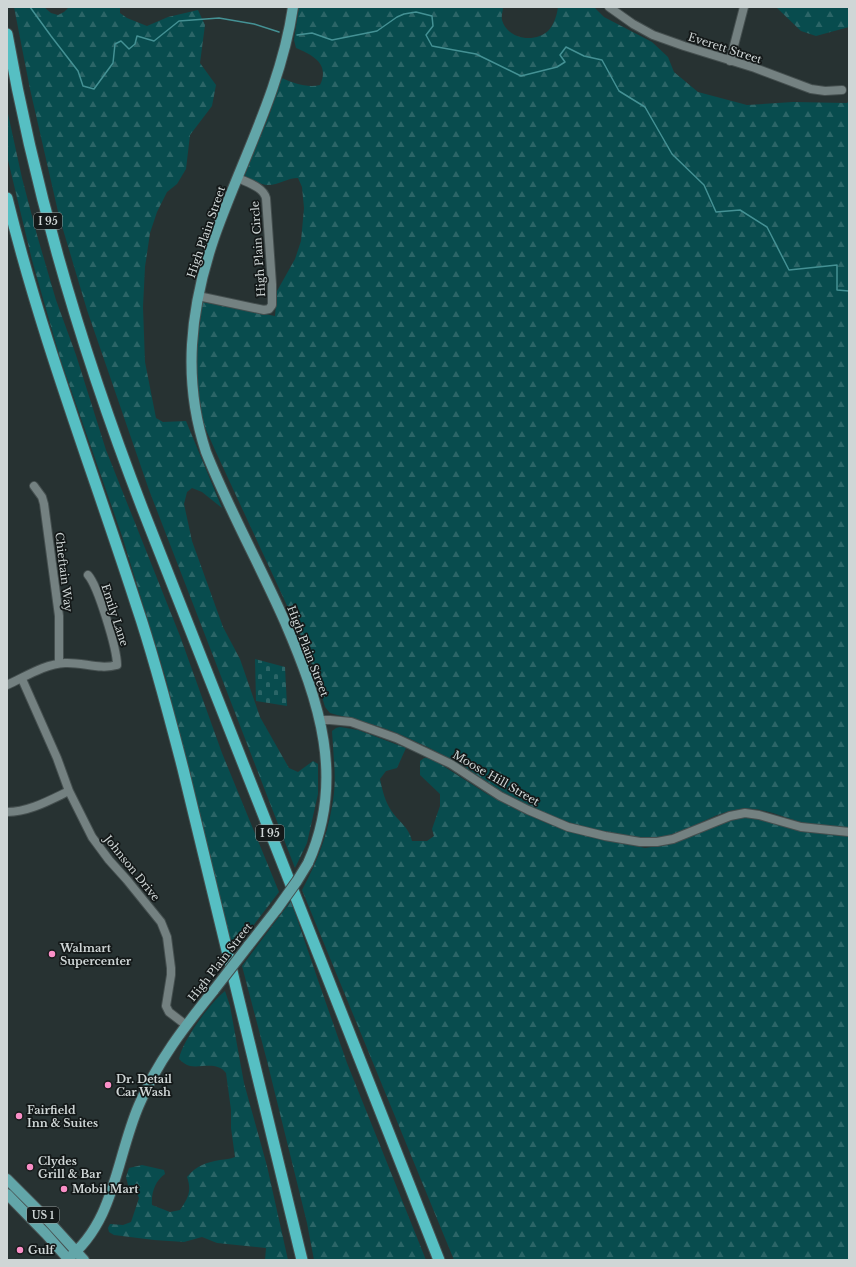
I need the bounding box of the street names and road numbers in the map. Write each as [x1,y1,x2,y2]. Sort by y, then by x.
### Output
street label: Everett Street [686,30,764,67]
street label: High Plain Street [184,184,229,280]
street label: High Plain Circle [248,200,268,298]
road number: I 95 [34,213,62,229]
street label: Chieftain Way [52,531,76,613]
street label: Emily Lane [98,582,132,648]
street label: High Plain Street [284,604,332,699]
street label: Moose Hill Street [450,747,543,809]
road number: I 95 [256,825,284,841]
street label: Johnson Drive [100,831,163,904]
street label: High Plain Street [185,919,256,1004]
road number: US 1 [27,1207,59,1223]

